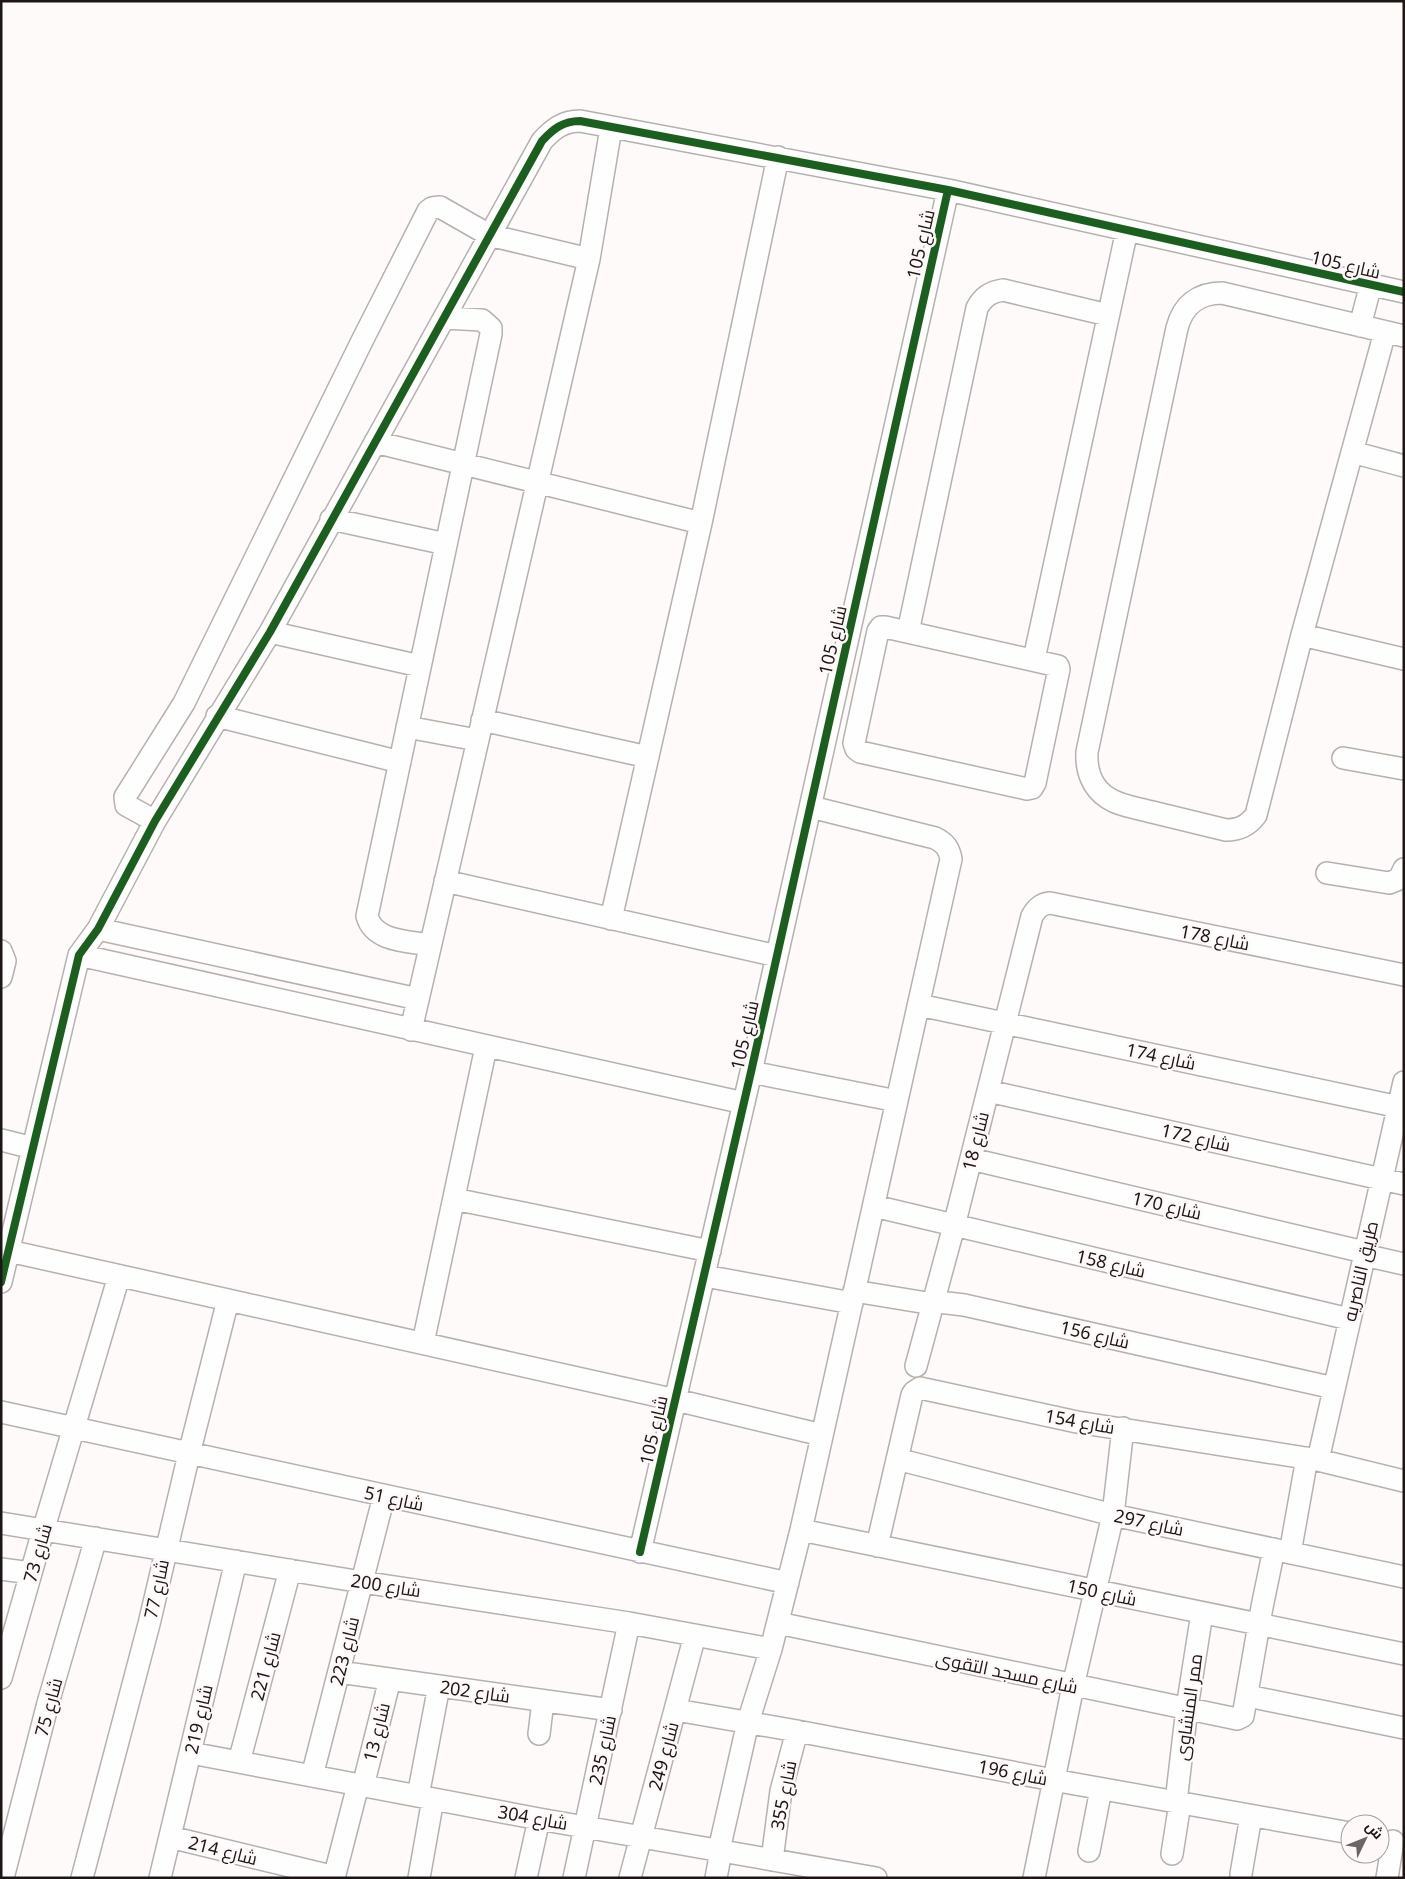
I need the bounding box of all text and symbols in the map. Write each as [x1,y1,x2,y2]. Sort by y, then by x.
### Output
street label: شارع 105 [900,207,941,281]
street label: شارع 105 [1309,244,1383,285]
street label: شارع 105 [812,603,853,677]
street label: شارع 178 [1178,919,1252,956]
street label: شارع 105 [724,998,765,1072]
street label: شارع 174 [1124,1037,1198,1076]
street label: شارع 18 [956,1109,995,1173]
street label: شارع 172 [1159,1117,1233,1158]
street label: شارع 170 [1130,1185,1204,1226]
street label: طريق الناصريه [1337,1218,1384,1324]
street label: شارع 158 [1074,1243,1148,1284]
street label: شارع 156 [1058,1314,1132,1355]
street label: شارع 105 [633,1393,674,1467]
street label: شارع 154 [1043,1403,1117,1440]
street label: شارع 51 [362,1480,426,1517]
street label: شارع 297 [1112,1503,1186,1542]
street label: شارع 73 [17,1521,58,1585]
street label: شارع 77 [138,1557,175,1621]
street label: شارع 200 [349,1568,423,1603]
street label: شارع 150 [1065,1573,1139,1612]
street label: شارع 223 [324,1614,365,1688]
street label: شارع 221 [244,1629,287,1703]
street label: شارع مسجد التقوى [933,1645,1080,1700]
street label: ممر المنشاوى [1169,1652,1207,1762]
street label: شارع 202 [438,1674,512,1709]
street label: شارع 75 [29,1675,68,1739]
street label: شارع 219 [178,1682,219,1756]
street label: شارع 13 [357,1700,396,1764]
street label: شارع 235 [583,1713,622,1787]
street label: شارع 249 [642,1719,685,1793]
street label: شارع 196 [976,1754,1050,1791]
street label: شارع 355 [765,1758,802,1832]
street label: شارع 304 [496,1799,570,1836]
north arrow [1340,1814,1390,1864]
text: ش [1362,1817,1388,1843]
street label: شارع 214 [186,1830,260,1871]

